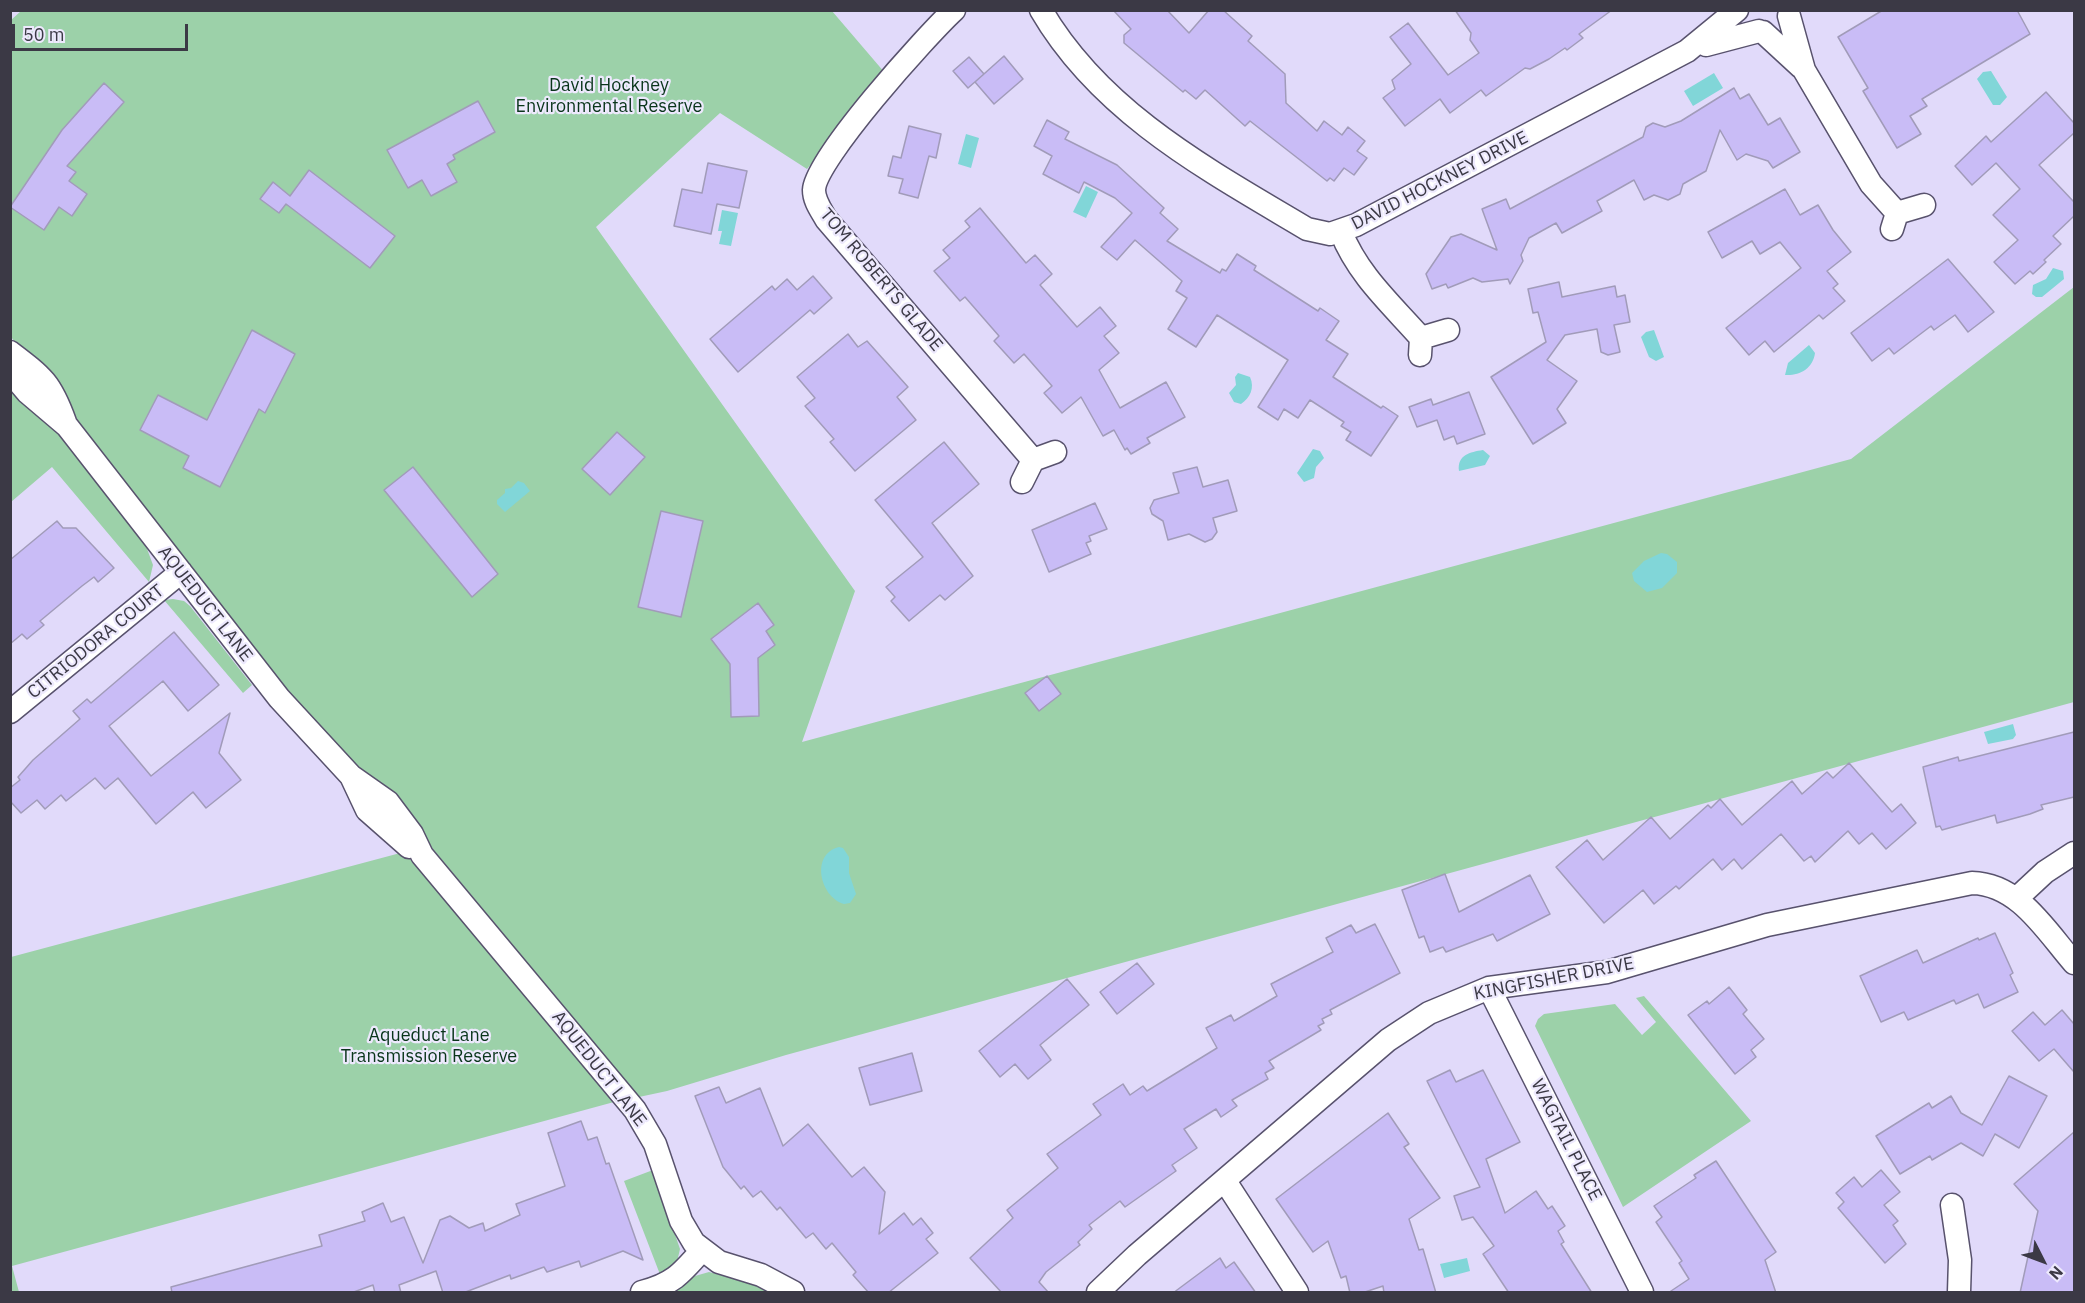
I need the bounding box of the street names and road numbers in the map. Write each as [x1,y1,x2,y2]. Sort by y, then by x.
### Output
street label: DAVID HOCKNEY DRIVE [1348,127,1532,235]
street label: TOM ROBERTS GLADE [815,204,947,356]
street label: AQUEDUCT LANE [153,542,257,666]
street label: CITRIODORA COURT [23,580,169,704]
street label: KINGFISHER DRIVE [1472,953,1636,1005]
street label: AQUEDUCT LANE [547,1007,651,1131]
street label: WAGTAIL PLACE [1526,1076,1606,1204]

